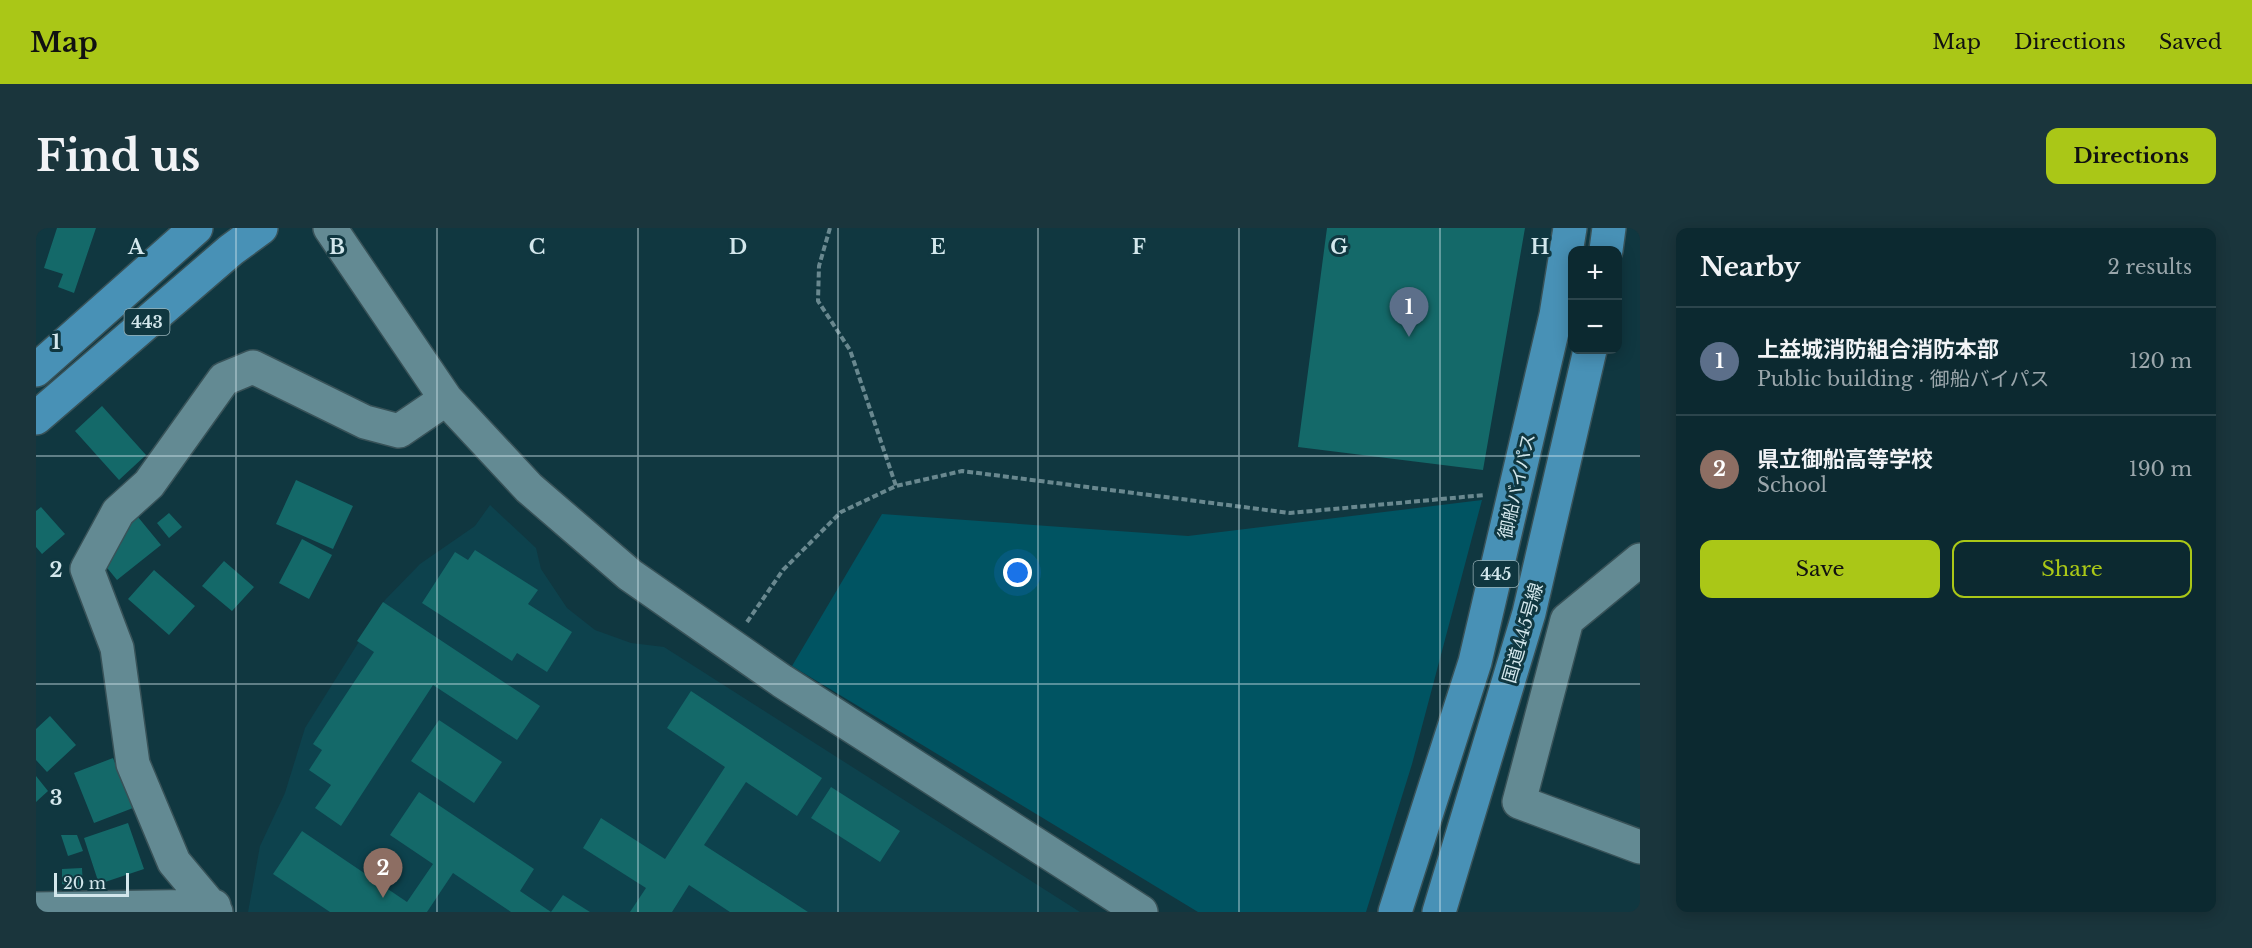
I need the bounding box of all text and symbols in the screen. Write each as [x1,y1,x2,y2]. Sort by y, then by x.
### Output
text: Map [30,25,98,60]
text: Map [1932,29,1981,55]
text: Directions [2014,29,2126,55]
text: Saved [2159,29,2222,55]
button: Directions [2046,128,2216,184]
text: Find us [36,130,200,182]
text: A [127,235,145,259]
text: B [329,235,345,259]
text: C [529,235,545,259]
text: D [729,235,747,259]
text: E [930,235,946,259]
text: F [1132,235,1146,259]
text: G [1330,235,1348,259]
text: H [1531,235,1550,259]
map controls [1568,246,1622,354]
button: + [1568,246,1622,300]
text: Nearby [1700,251,1801,283]
text: 2 results [2108,255,2192,279]
pin: 1 [1390,288,1428,337]
button: − [1568,300,1622,354]
road number: 443 [124,309,170,335]
text: 1 [52,330,61,354]
text: 上益城消防組合消防本部 [1757,336,1999,363]
text: 1 [1715,349,1724,373]
text: 120 m [2129,349,2192,373]
text: Public building · 御船バイパス [1757,367,2049,391]
street label: 御船バイパス [1494,431,1540,541]
text: 県立御船高等学校 [1757,446,1933,473]
text: 2 [1713,457,1726,481]
text: 190 m [2129,457,2192,481]
text: School [1757,473,1827,497]
button: Save [1700,540,1940,598]
button: Share [1952,540,2192,598]
text: 2 [49,558,63,582]
your location [1003,558,1032,587]
road number: 445 [1474,561,1518,587]
street label: 国道445号線 [1498,580,1548,686]
text: 3 [50,786,62,810]
pin: 2 [364,848,402,898]
scale bar [54,870,129,898]
text: 20 m [63,873,106,893]

